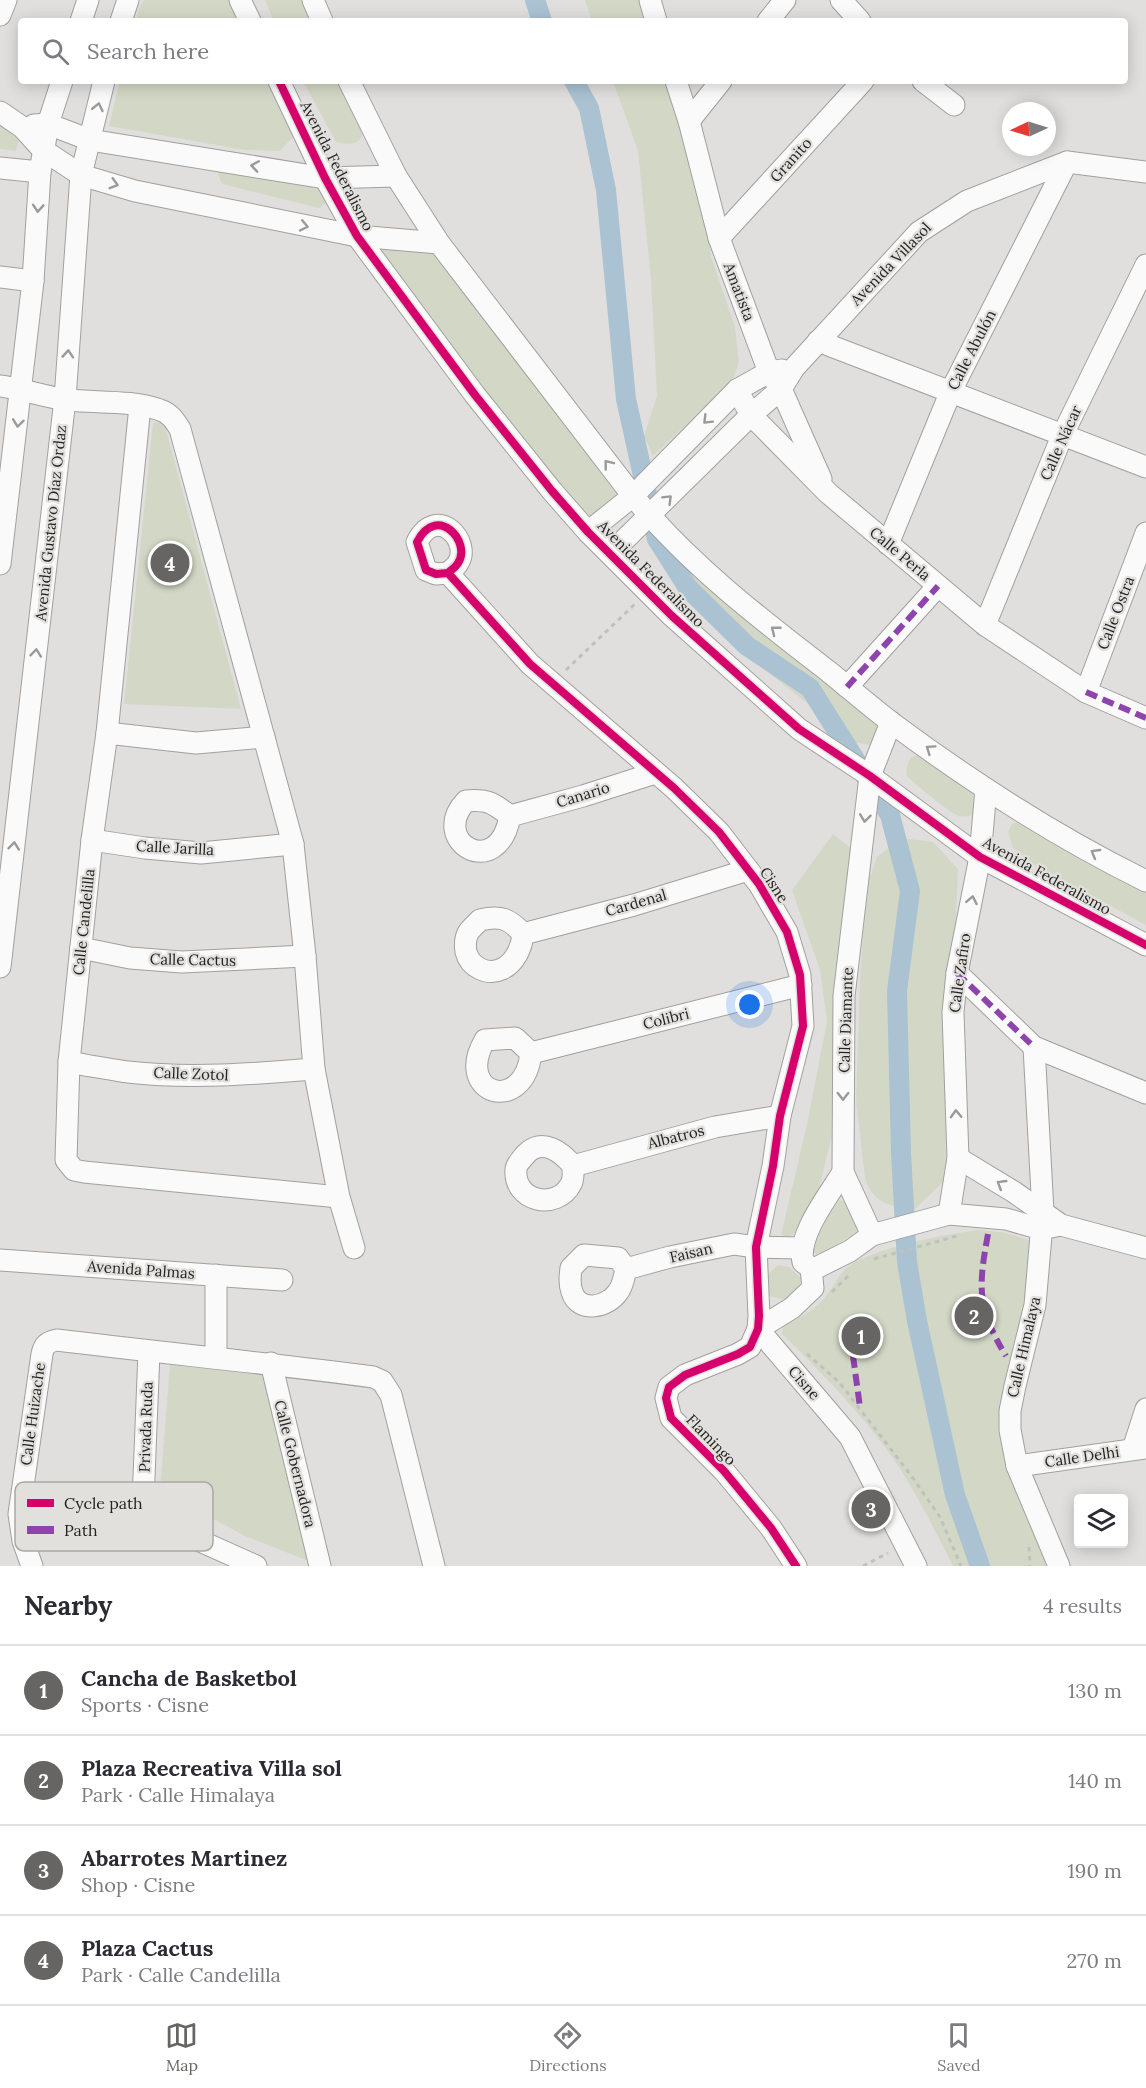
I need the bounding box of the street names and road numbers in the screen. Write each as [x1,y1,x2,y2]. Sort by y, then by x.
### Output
street label: Avenida Federalismo [296,97,379,234]
street label: Granito [766,133,816,186]
street label: Avenida Villasol [846,218,935,310]
street label: Amatista [719,259,759,324]
street label: Calle Abulón [943,306,1000,393]
street label: Calle Nácar [1036,402,1086,483]
street label: Avenida Gustavo Díaz Ordaz [31,424,70,623]
street label: Avenida Federalismo [593,516,709,631]
street label: Calle Perla [866,523,935,585]
street label: Calle Ostra [1093,573,1138,652]
street label: Canario [554,777,612,812]
street label: Avenida Federalismo [979,832,1115,919]
street label: Calle Jarilla [135,836,215,859]
street label: Cisne [756,863,793,906]
street label: Calle Candelilla [68,867,99,976]
street label: Cardenal [603,885,669,920]
street label: Calle Zafiro [945,932,974,1014]
street label: Calle Cactus [150,949,236,970]
street label: Calle Diamante [834,967,857,1073]
street label: Colibri [641,1004,691,1033]
street label: Calle Zotol [153,1063,229,1084]
street label: Albatros [645,1120,706,1153]
street label: Faisan [668,1238,714,1267]
street label: Avenida Palmas [86,1256,195,1283]
street label: Calle Himalaya [1003,1294,1044,1399]
street label: Calle Huizache [16,1361,49,1467]
street label: Cisne [784,1362,824,1404]
street label: Privada Ruda [134,1381,157,1473]
street label: Calle Gobernadora [270,1398,321,1530]
street label: Flamingo [682,1410,740,1469]
street label: Calle Delhi [1043,1442,1120,1471]

